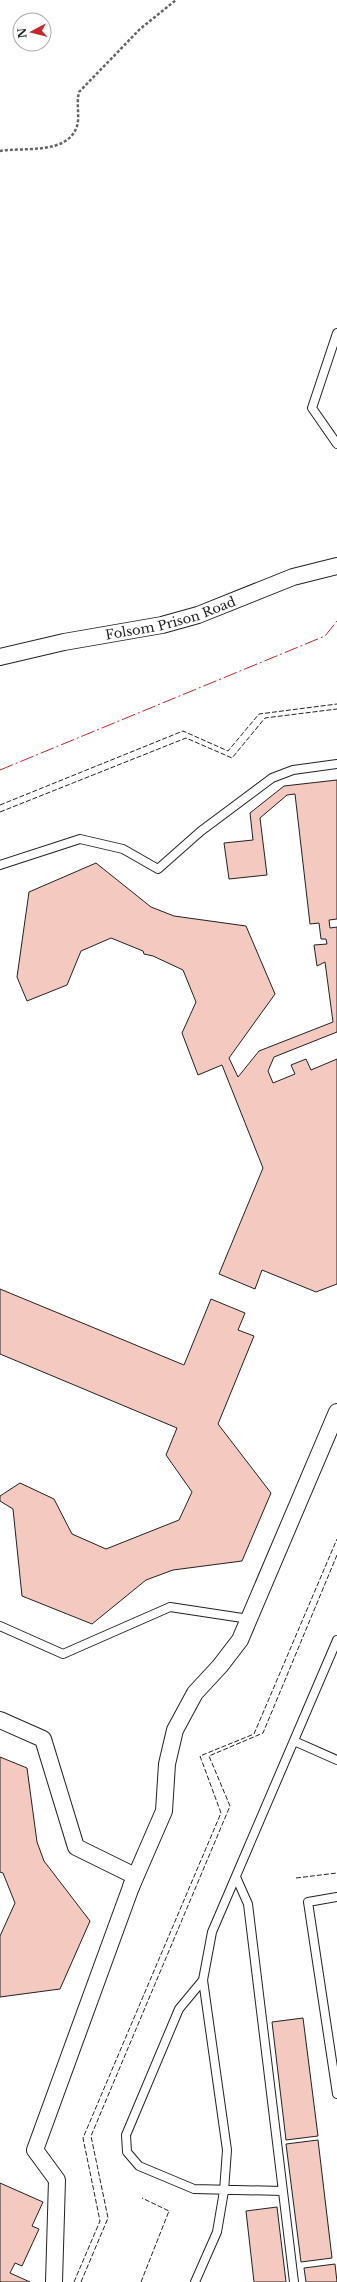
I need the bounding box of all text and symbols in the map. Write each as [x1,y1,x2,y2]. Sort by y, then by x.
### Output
north arrow [12,12,52,52]
text: N [14,27,30,39]
street label: Folsom Prison Road [104,593,238,644]

